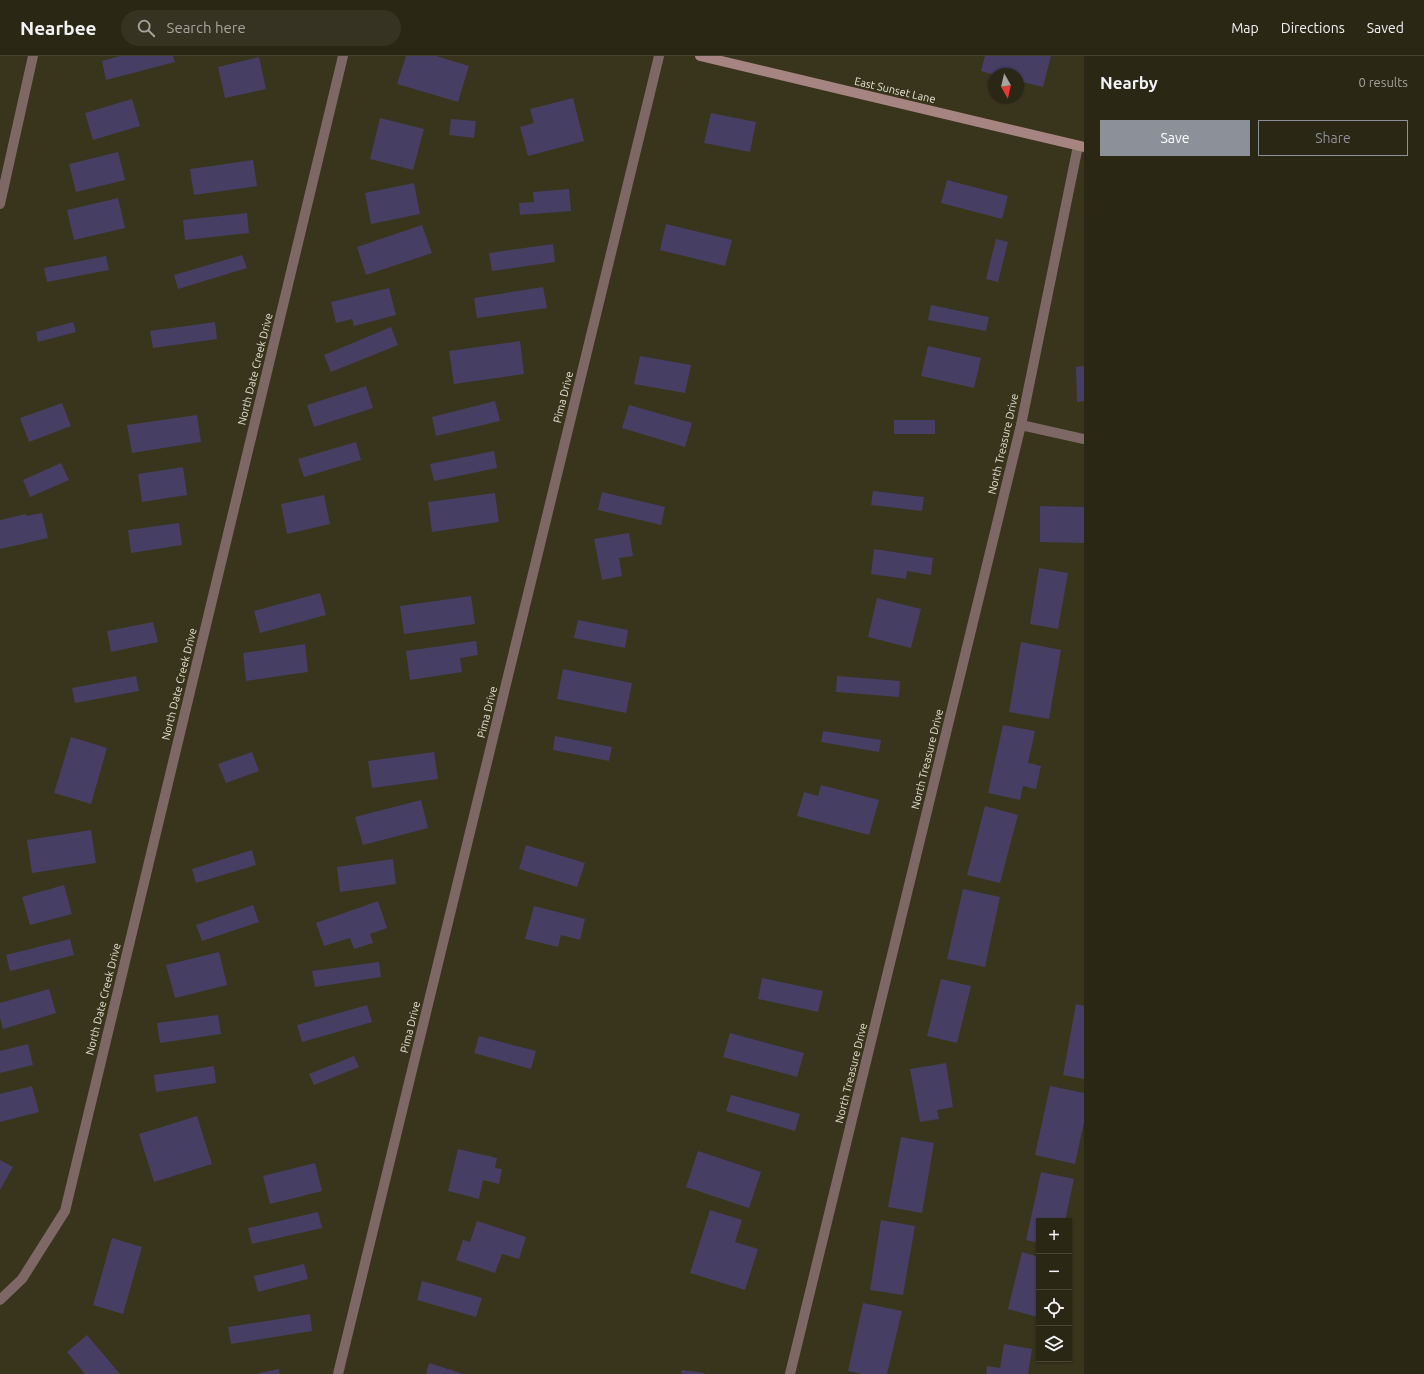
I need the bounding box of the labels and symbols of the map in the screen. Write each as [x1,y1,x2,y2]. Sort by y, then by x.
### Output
north arrow [988,68,1024,104]
street label: East Sunset Lane [853,75,937,105]
street label: North Date Creek Drive [235,312,275,426]
street label: Pima Drive [551,370,575,424]
street label: North Treasure Drive [986,392,1020,496]
street label: North Date Creek Drive [159,627,199,741]
street label: Pima Drive [475,685,499,739]
street label: North Treasure Drive [909,708,945,810]
street label: North Date Creek Drive [83,942,123,1056]
street label: Pima Drive [398,1000,422,1054]
street label: North Treasure Drive [833,1022,869,1124]

